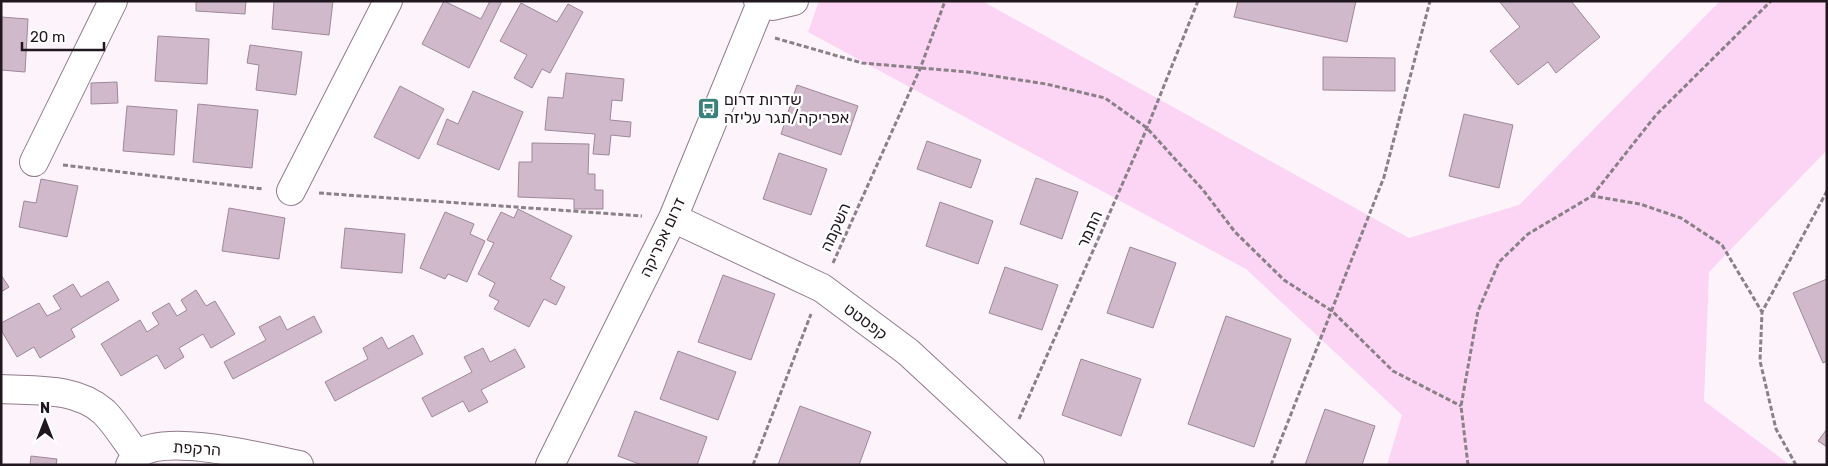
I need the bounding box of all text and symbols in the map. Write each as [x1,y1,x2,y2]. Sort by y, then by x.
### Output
scale bar [22,20,105,52]
text: 20 m [30,28,65,46]
place label: שדרות דרום אפריקה/תגר עליזה [724,90,849,127]
bus stop icon: שדרות דרום אפריקה/תגר עליזה [696,96,720,120]
street label: דרום אפריקה [636,194,689,280]
street label: השקמה [816,200,855,254]
street label: התמר [1073,207,1106,251]
street label: קפסטט [840,299,891,344]
north arrow [20,396,70,446]
text: N [40,400,50,417]
street label: הרקפת [172,437,222,460]

